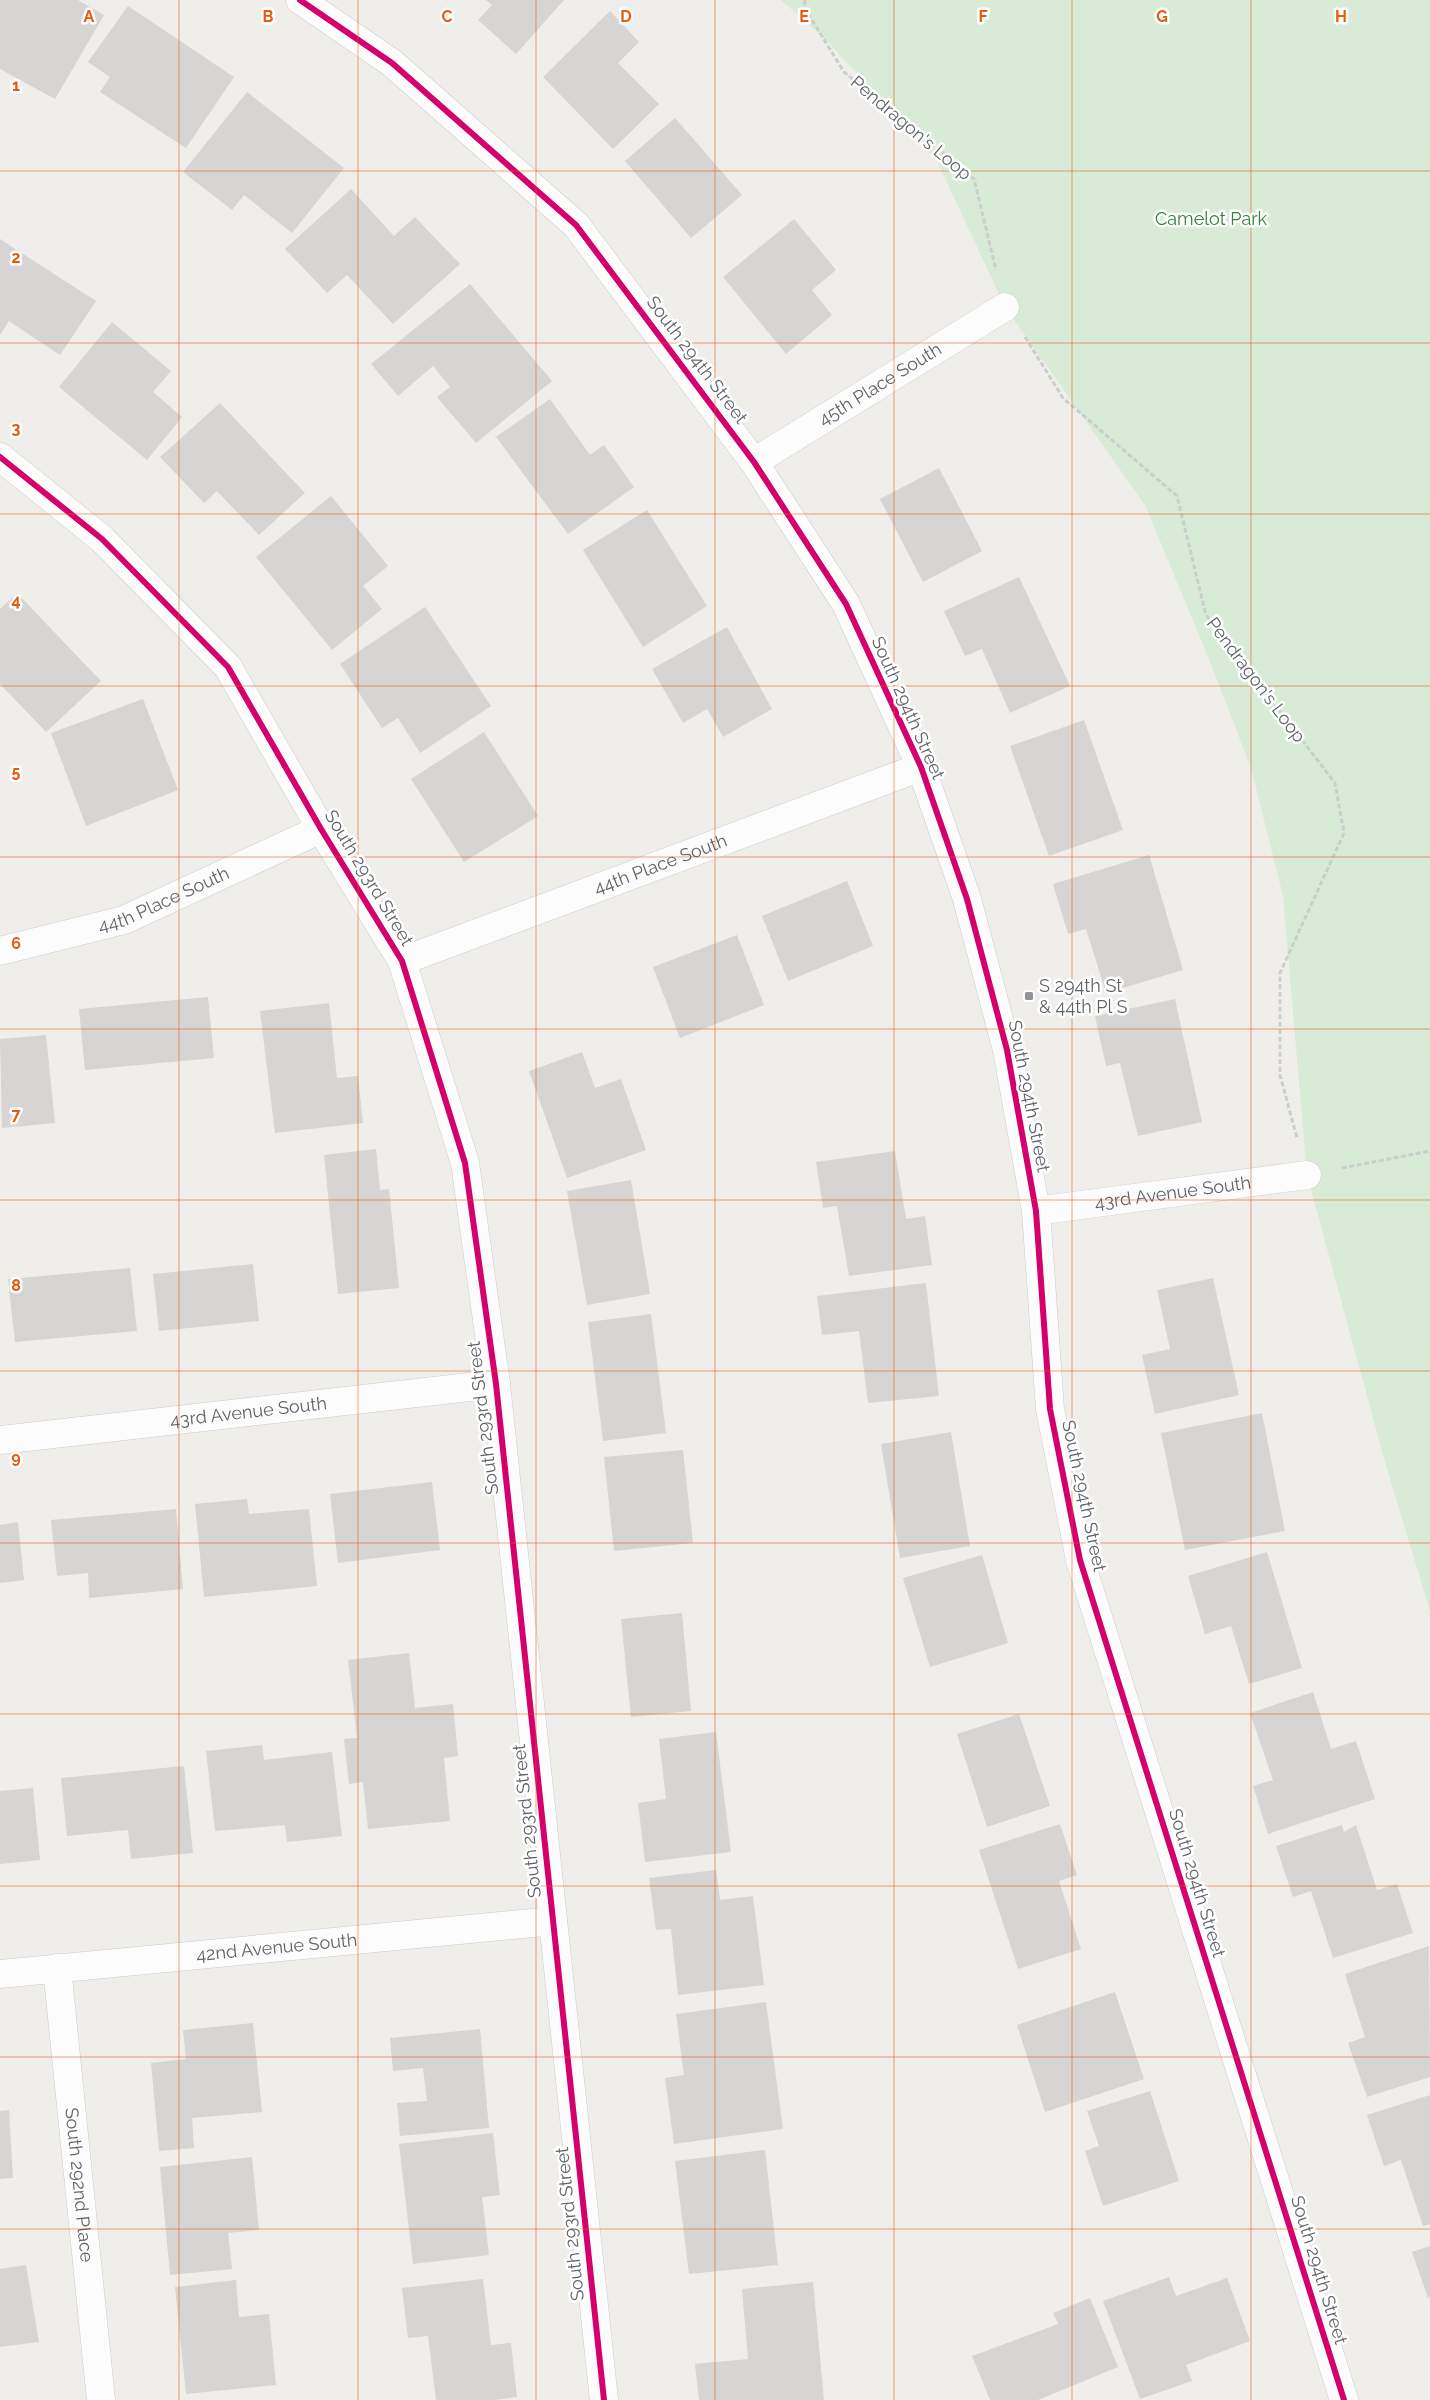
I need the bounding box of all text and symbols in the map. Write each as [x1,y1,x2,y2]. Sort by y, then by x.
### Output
text: A [84,7,95,26]
text: B [263,7,274,26]
text: C [442,7,453,26]
text: D [620,7,632,26]
text: E [799,7,809,26]
text: F [978,7,988,26]
text: G [1156,7,1168,26]
text: H [1335,7,1347,26]
street label: Pendragon's Loop [847,71,976,184]
text: 1 [12,76,20,95]
park label: Camelot Park [1155,208,1268,229]
text: 2 [11,248,21,267]
street label: South 294th Street [643,292,752,428]
street label: 45th Place South [814,338,945,430]
text: 3 [12,419,21,438]
text: 4 [11,591,21,610]
street label: Pendragon's Loop [1203,613,1310,746]
street label: South 294th Street [868,633,949,783]
text: 5 [12,762,21,781]
street label: South 293rd Street [321,806,418,949]
street label: 44th Place South [591,829,730,898]
street label: 44th Place South [96,862,232,936]
text: 6 [11,934,21,953]
place label: S 294th St & 44th Pl S [1039,975,1128,1017]
marker: S 294th St & 44th Pl S [1023,990,1035,1002]
street label: South 294th Street [1004,1018,1055,1174]
text: 7 [12,1105,21,1124]
street label: 43rd Avenue South [1093,1172,1252,1213]
text: 8 [11,1276,21,1295]
street label: South 293rd Street [463,1340,502,1496]
street label: 43rd Avenue South [169,1392,328,1431]
street label: South 294th Street [1058,1418,1111,1574]
text: 9 [11,1448,21,1467]
street label: South 293rd Street [508,1743,545,1899]
street label: South 294th Street [1165,1806,1230,1960]
street label: 42nd Avenue South [195,1929,358,1965]
street label: South 292nd Place [61,2106,98,2264]
street label: South 293rd Street [551,2146,588,2302]
street label: South 294th Street [1287,2193,1352,2347]

